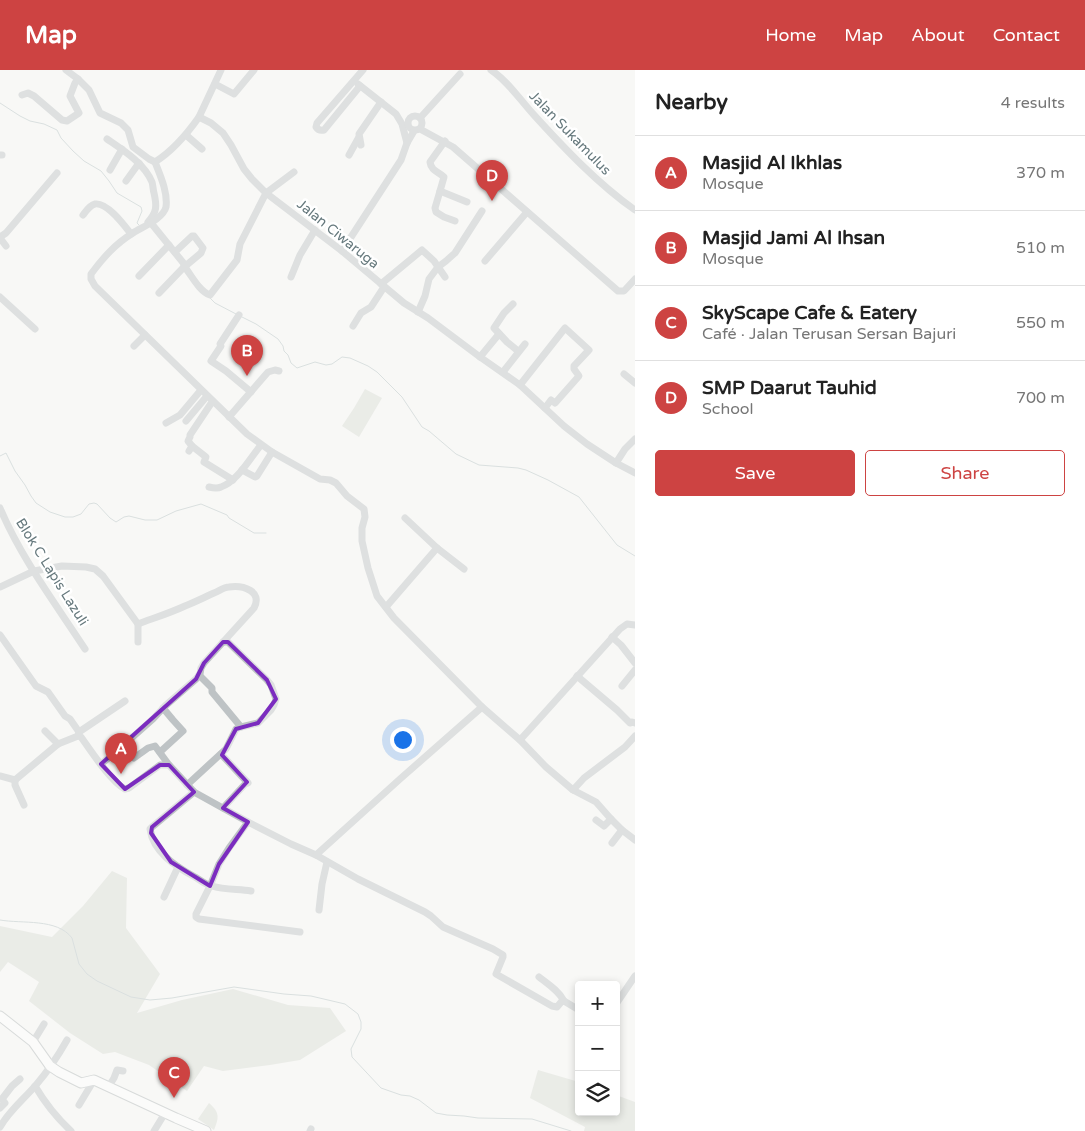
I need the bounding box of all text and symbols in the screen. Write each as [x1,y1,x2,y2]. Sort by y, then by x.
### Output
text: Map [25,21,77,50]
text: Home [765,24,816,46]
text: Map [844,24,883,46]
text: About [911,24,965,46]
text: Contact [993,24,1060,46]
street label: Jalan Sukamulus [526,87,615,179]
text: Nearby [655,90,728,115]
text: 4 results [1001,93,1065,113]
text: Masjid Al Ikhlas [702,152,842,174]
pin: D [476,160,508,201]
text: A [665,163,677,183]
text: 370 m [1016,163,1065,183]
text: Mosque [702,174,764,194]
street label: Jalan Ciwaruga [294,196,382,272]
text: Masjid Jami Al Ihsan [702,227,885,249]
text: B [665,238,677,258]
text: 510 m [1016,238,1065,258]
text: Mosque [702,249,764,269]
text: SkyScape Cafe & Eatery [702,302,917,324]
text: C [665,313,677,333]
text: 550 m [1016,313,1065,333]
text: Café · Jalan Terusan Sersan Bajuri [702,324,956,344]
pin: B [231,335,263,376]
text: SMP Daarut Tauhid [702,377,877,399]
text: D [665,388,677,408]
text: 700 m [1016,388,1065,408]
text: School [702,399,754,419]
button: Save [655,450,855,496]
button: Share [865,450,1065,496]
street label: Blok C Lapis Lazuli [12,515,92,629]
your location [390,727,416,753]
pin: A [105,733,137,774]
map controls [575,981,620,1116]
button: + [575,981,620,1026]
button: − [575,1026,620,1071]
pin: C [158,1057,190,1098]
button: layers [575,1071,620,1116]

